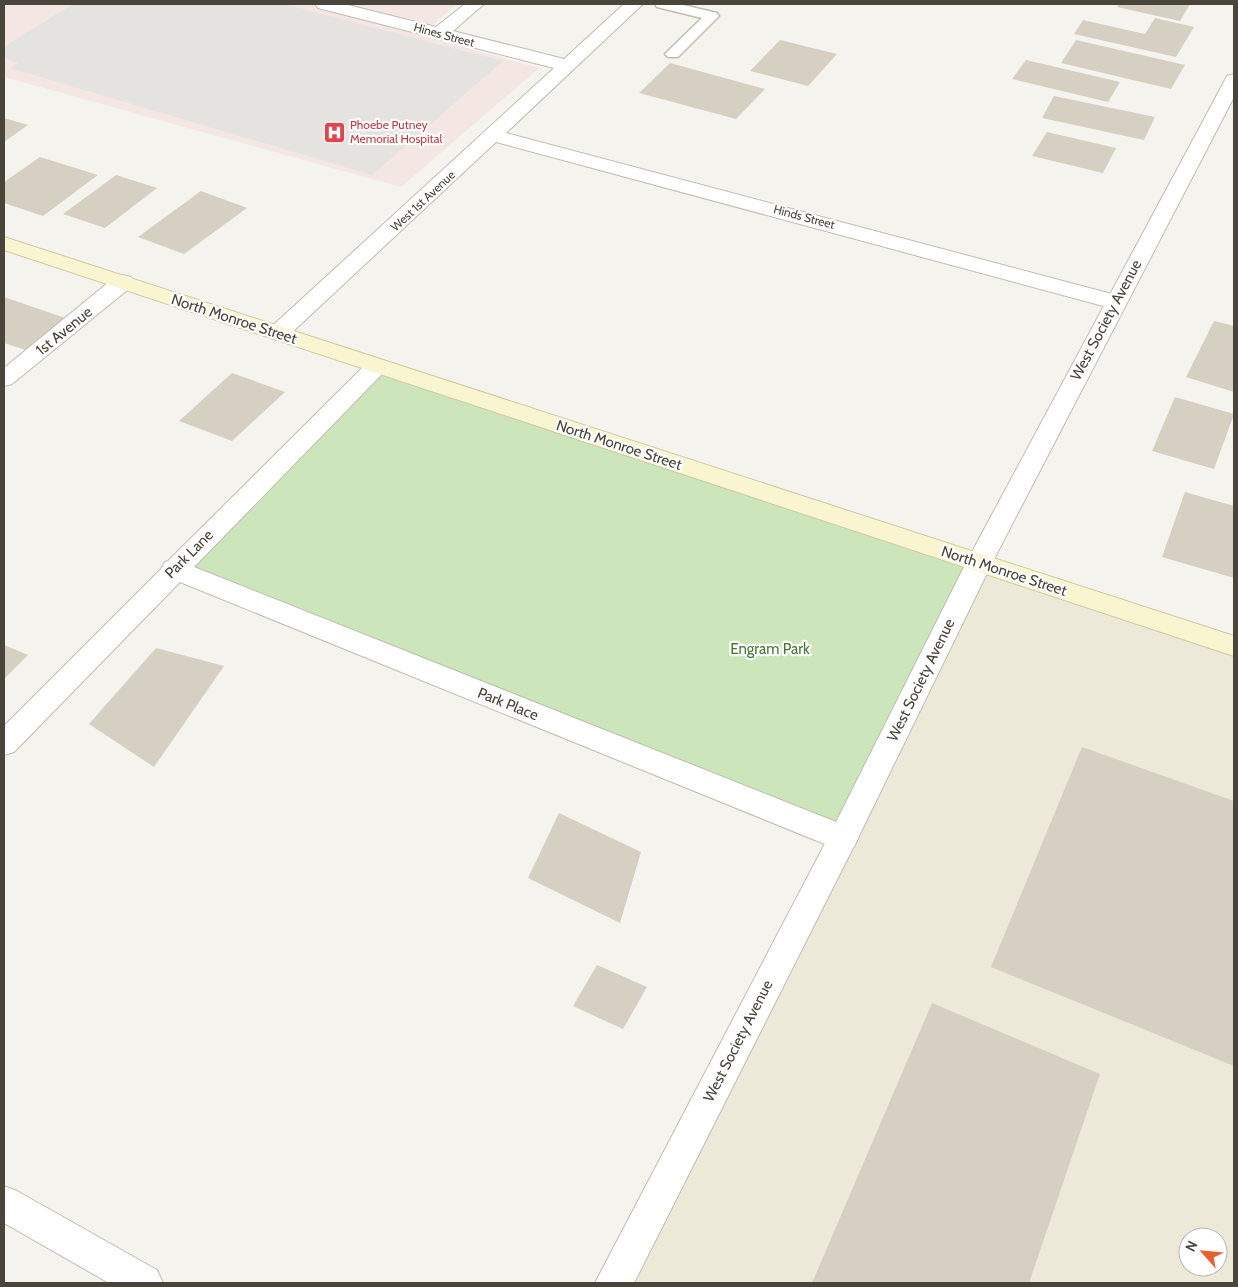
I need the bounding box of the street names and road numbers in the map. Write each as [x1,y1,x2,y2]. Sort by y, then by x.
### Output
street label: Hines Street [412,19,476,50]
street label: West 1st Avenue [387,167,458,234]
street label: Hinds Street [772,201,836,232]
street label: West Society Avenue [1067,256,1146,383]
street label: North Monroe Street [169,290,299,348]
street label: 1st Avenue [32,303,96,359]
street label: North Monroe Street [554,416,684,474]
street label: Park Lane [161,526,217,582]
street label: North Monroe Street [939,542,1069,600]
street label: West Society Avenue [883,615,959,744]
street label: Park Place [475,684,541,724]
street label: West Society Avenue [700,977,777,1105]

